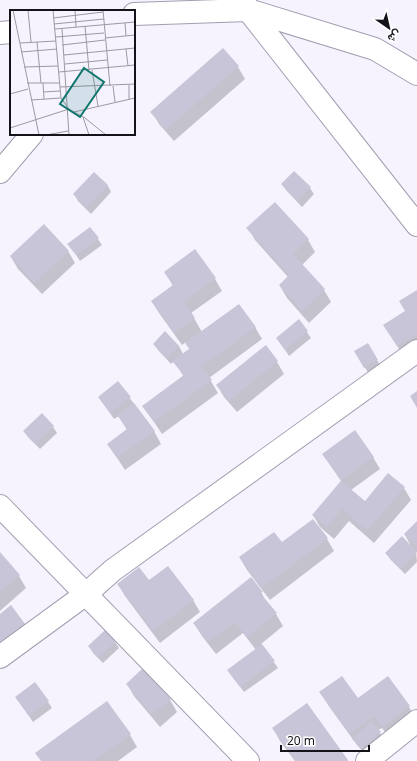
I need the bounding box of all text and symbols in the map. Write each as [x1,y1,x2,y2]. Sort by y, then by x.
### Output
north arrow [369,8,409,48]
inset map [10,10,135,135]
text: ش [385,27,405,47]
scale bar [281,727,369,753]
text: 20 m [287,732,315,749]

